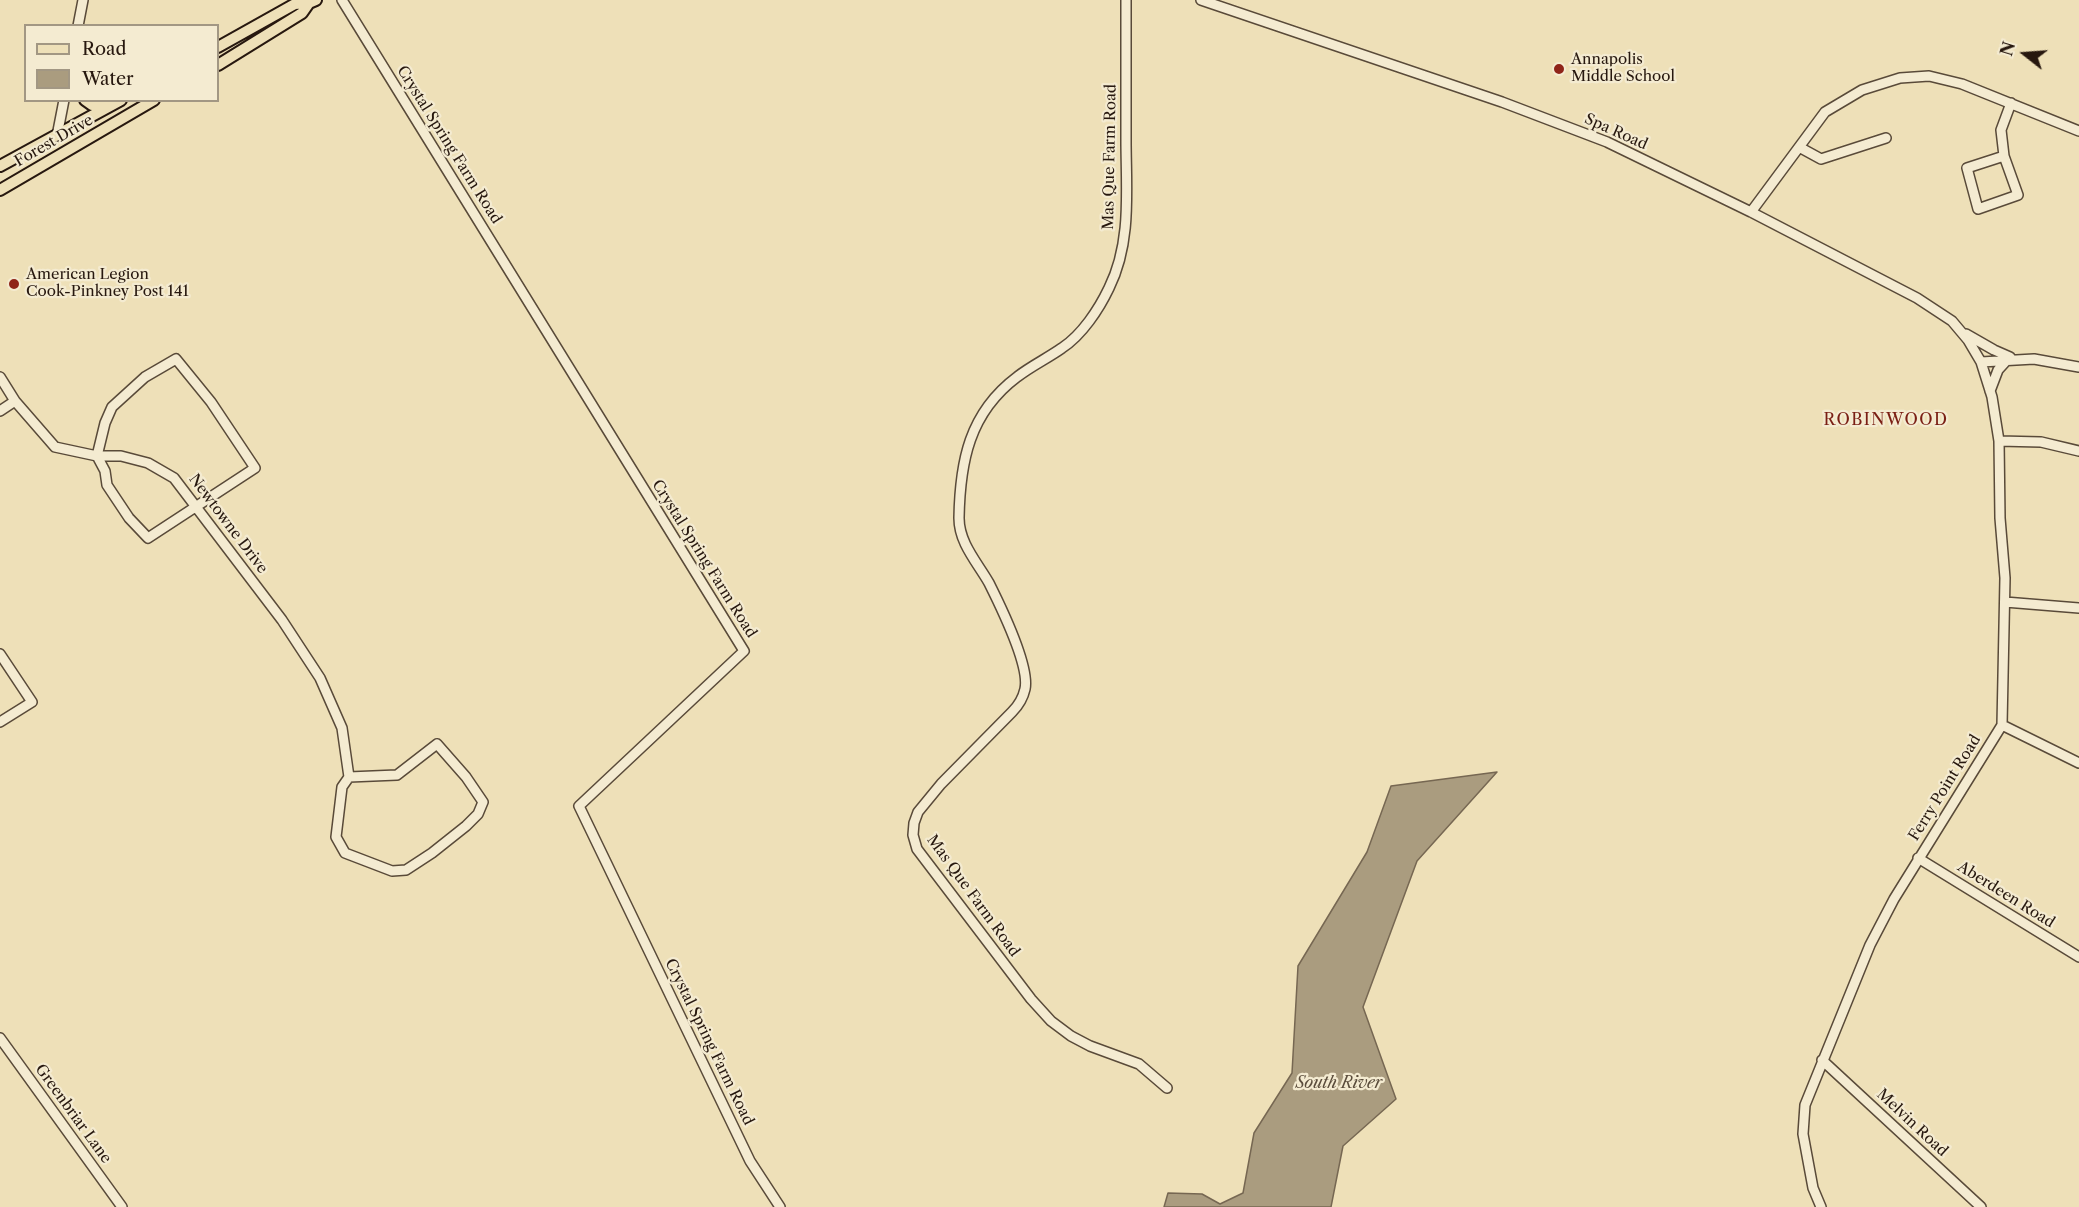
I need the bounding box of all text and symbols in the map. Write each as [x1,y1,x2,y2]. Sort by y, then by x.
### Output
legend [24,24,219,102]
north arrow [1995,24,2055,84]
text: Road [82,38,127,60]
text: N [1996,39,2019,58]
place label: Annapolis Middle School [1571,51,1675,86]
marker: Annapolis Middle School [1552,62,1566,76]
street label: Crystal Spring Farm Road [393,63,505,227]
text: Water [82,68,134,90]
street label: Mas Que Farm Road [1100,84,1120,230]
street label: Spa Road [1582,110,1650,154]
street label: Forest Drive [12,111,96,171]
place label: American Legion Cook-Pinkney Post 141 [26,266,189,301]
marker: American Legion Cook-Pinkney Post 141 [7,277,21,291]
district label: ROBINWOOD [1824,410,1948,430]
street label: Newtowne Drive [185,471,271,577]
street label: Crystal Spring Farm Road [648,477,760,641]
street label: Ferry Point Road [1905,732,1985,844]
street label: Mas Que Farm Road [923,832,1023,960]
street label: Aberdeen Road [1954,858,2058,932]
street label: Crystal Spring Farm Road [661,956,757,1128]
street label: Greenbriar Lane [31,1061,115,1167]
water label: South River [1296,1073,1382,1093]
street label: Melvin Road [1873,1085,1951,1161]

